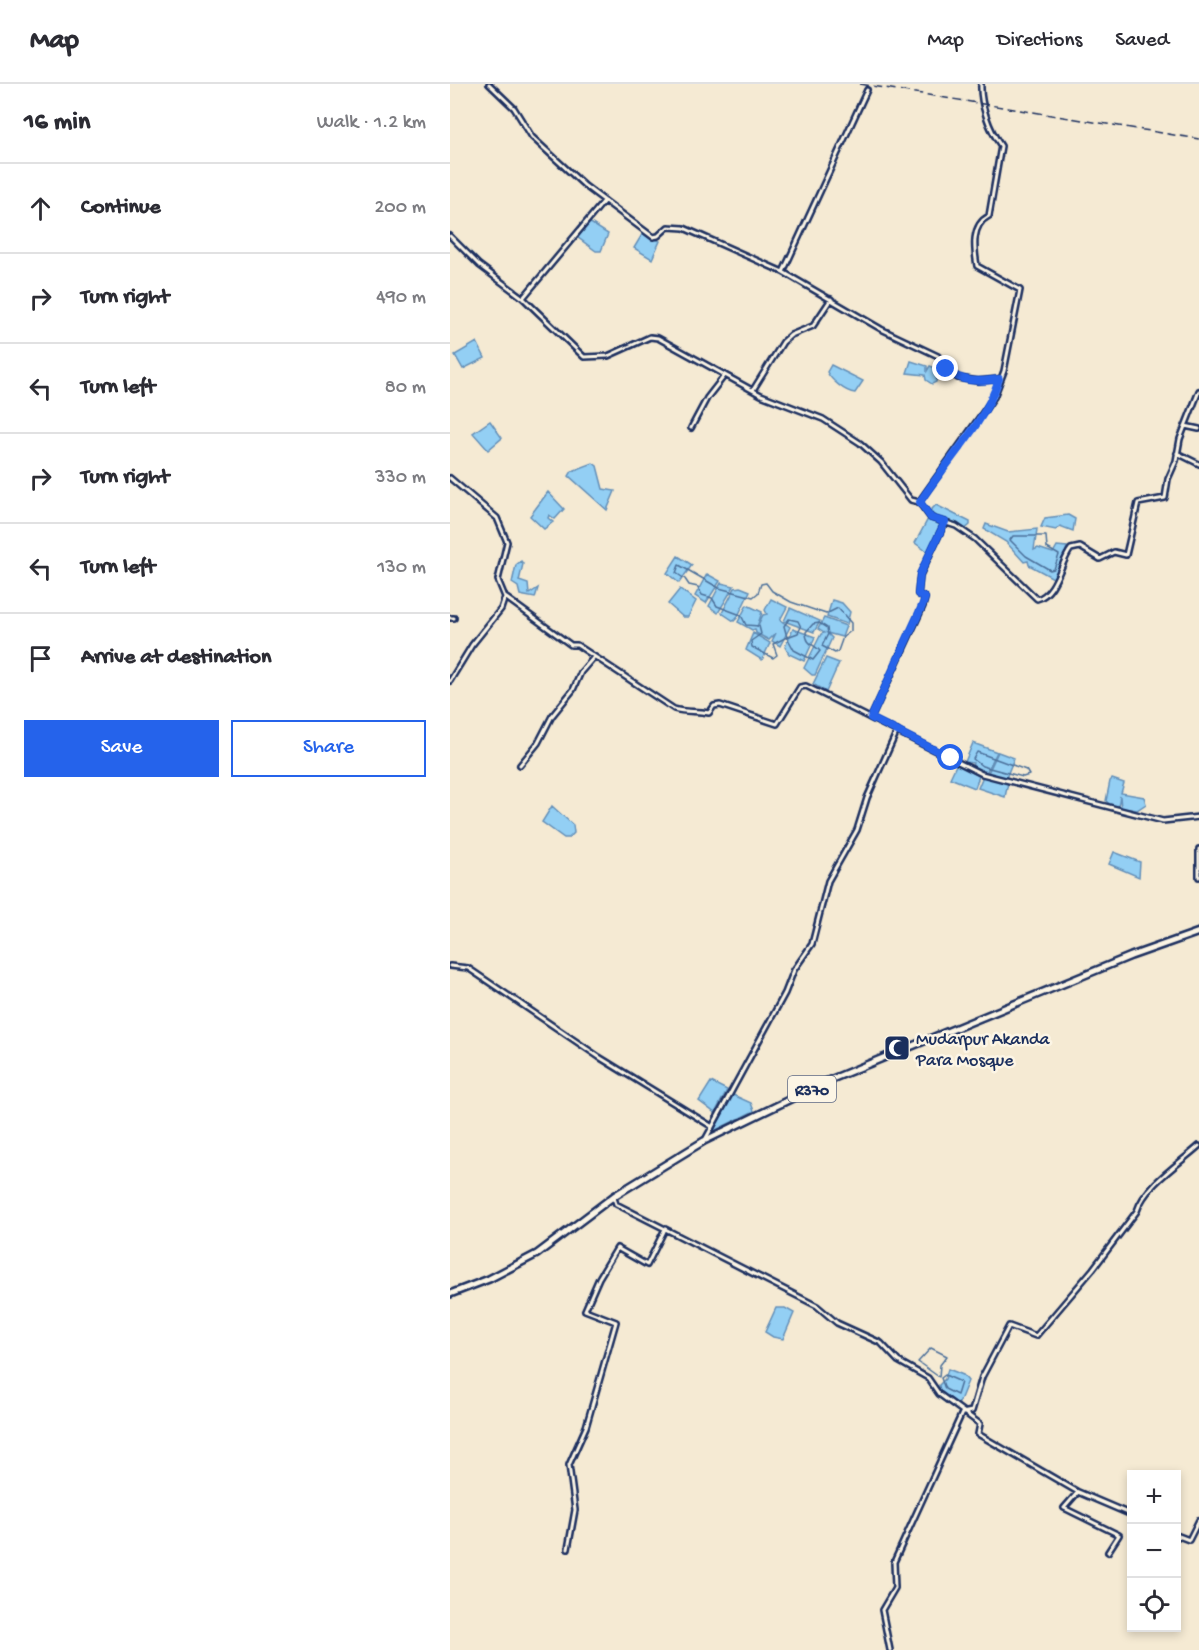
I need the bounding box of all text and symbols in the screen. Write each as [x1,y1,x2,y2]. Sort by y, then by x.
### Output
text: Map [30,25,79,58]
text: Map [927,29,964,54]
text: Directions [997,29,1082,54]
text: Saved [1115,29,1169,54]
text: 16 min [24,108,90,139]
text: Walk · 1.2 km [317,112,426,135]
icon: ahead [24,192,57,225]
text: Continue [81,195,161,221]
text: 200 m [375,197,426,220]
icon: right [24,282,57,315]
text: Turn right [81,285,169,311]
text: 490 m [376,287,426,310]
route end [932,355,958,381]
icon: left [24,372,57,405]
text: Turn left [81,375,155,401]
text: 80 m [385,377,426,400]
icon: right [24,462,57,495]
text: Turn right [81,465,169,491]
text: 330 m [375,467,426,490]
icon: left [24,552,57,585]
text: Turn left [81,555,155,581]
text: 130 m [377,557,426,580]
icon: arrive [24,642,57,675]
text: Arrive at destination [81,645,271,671]
button: Save [24,720,219,777]
button: Share [231,720,426,777]
route start [937,744,963,770]
place label: Mudarpur Akanda Para Mosque [915,1030,1051,1072]
mosque icon: Mudarpur Akanda Para Mosque [882,1033,912,1063]
road number: R370 [788,1076,836,1102]
map controls [1127,1470,1181,1632]
button: + [1127,1470,1181,1524]
button: − [1127,1524,1181,1578]
button: locate [1127,1578,1181,1632]

